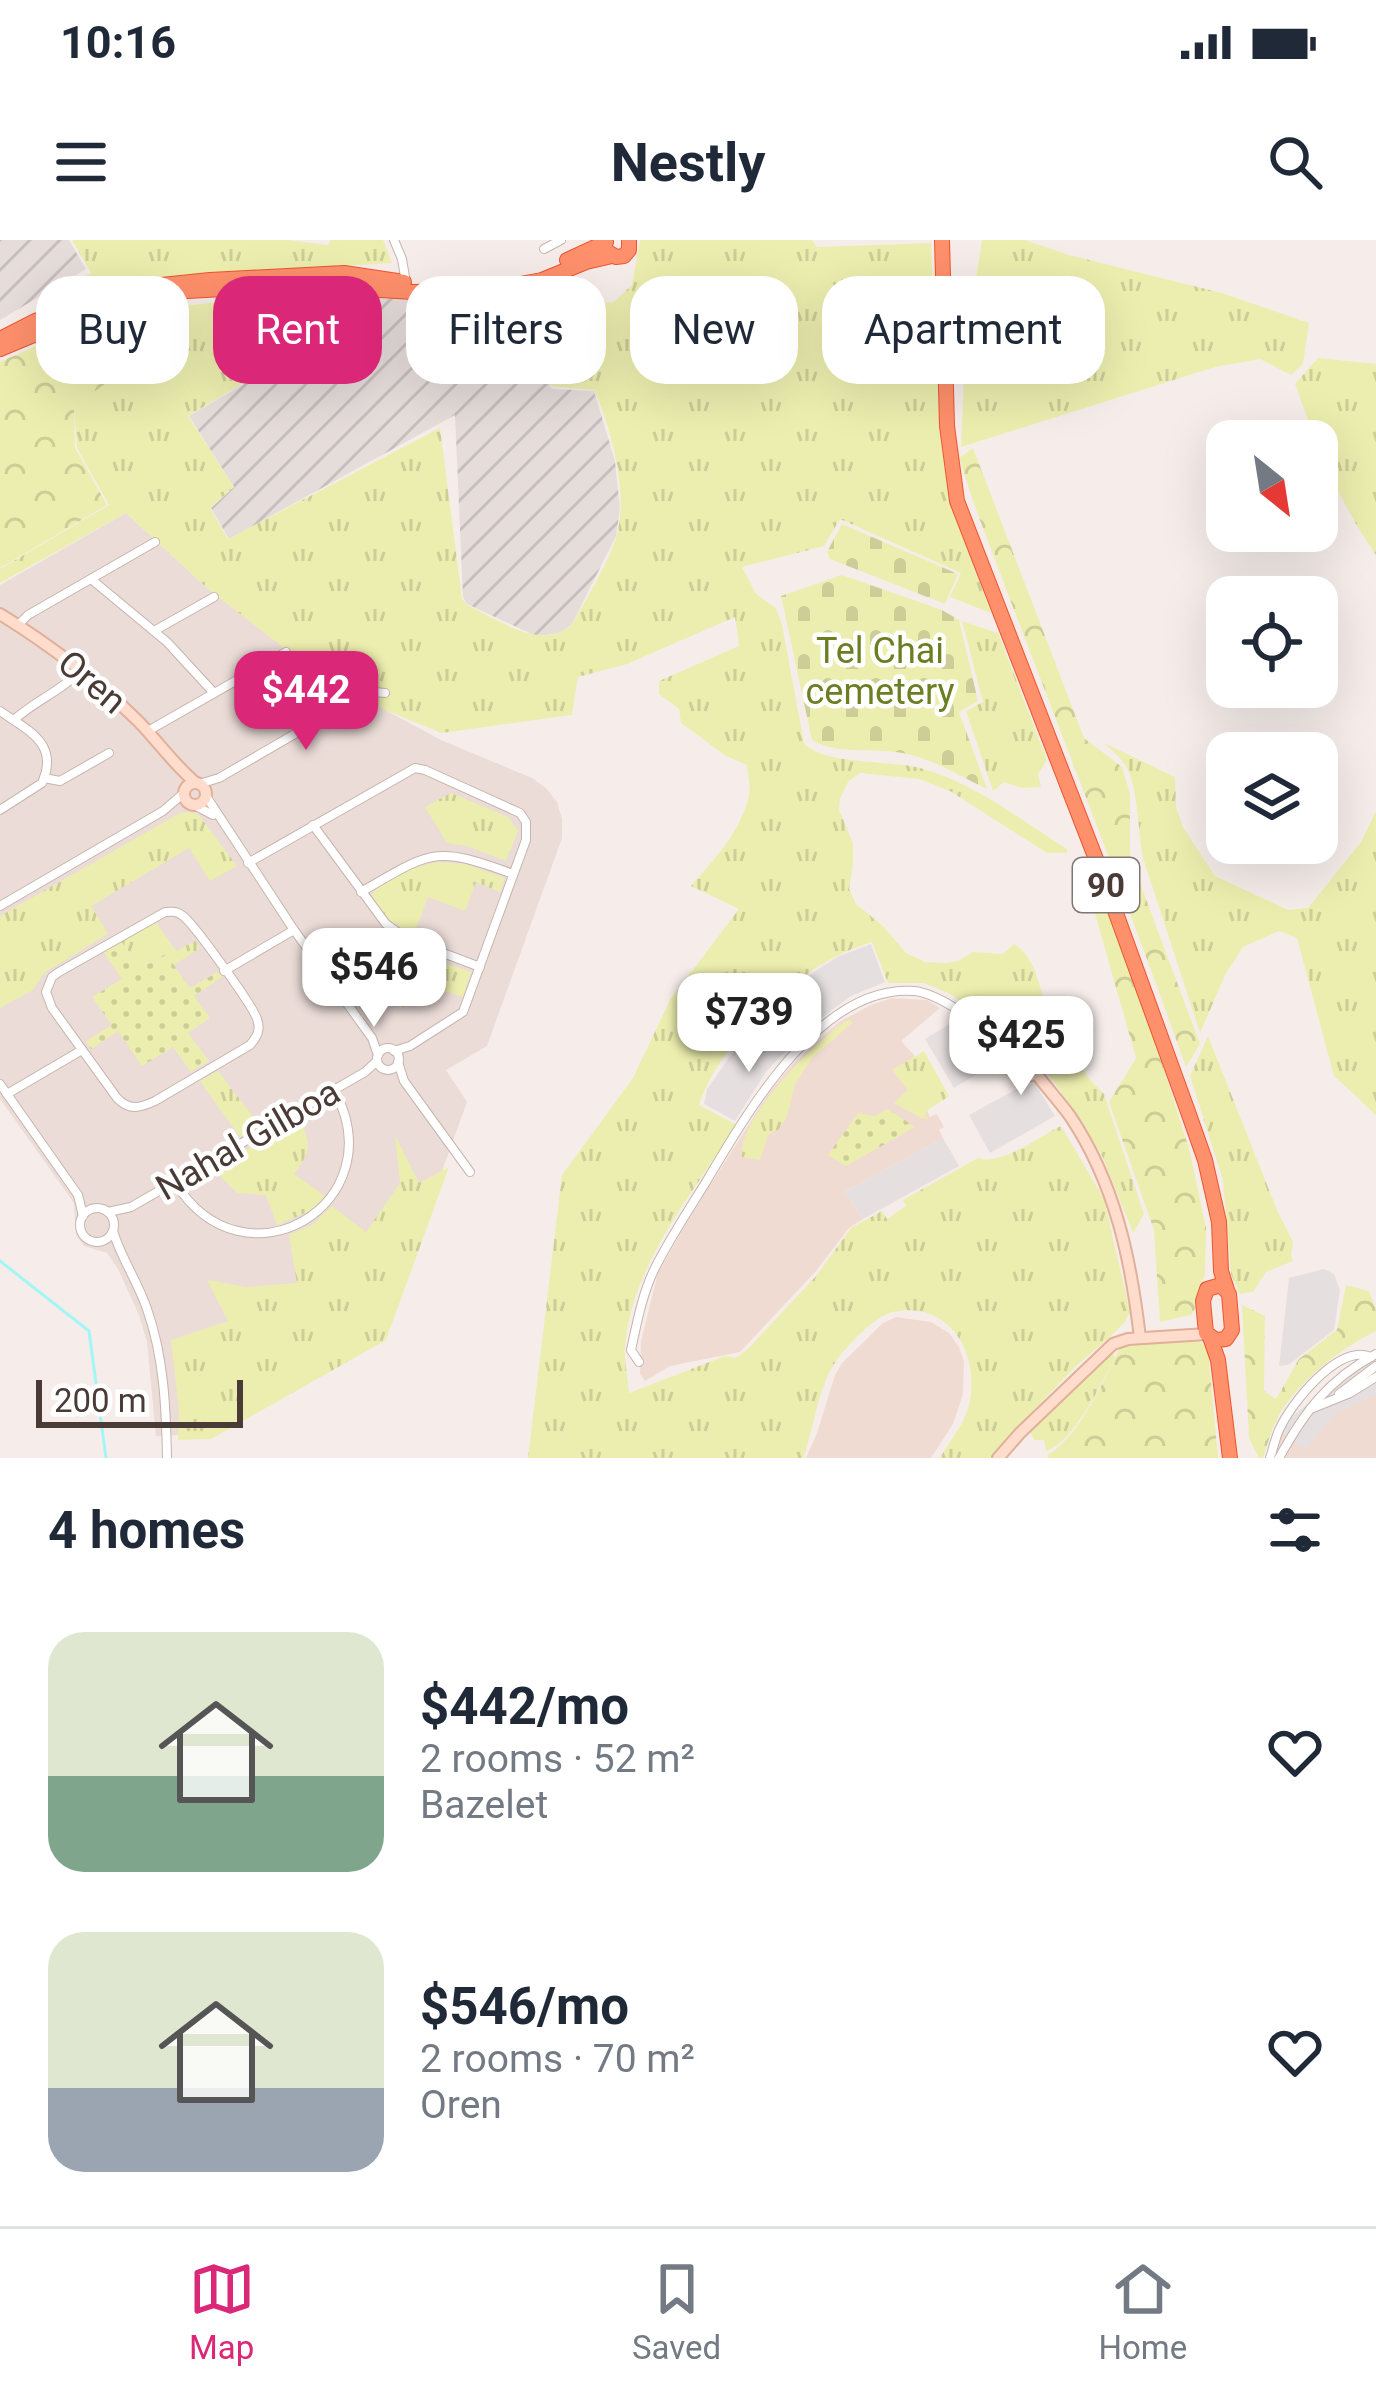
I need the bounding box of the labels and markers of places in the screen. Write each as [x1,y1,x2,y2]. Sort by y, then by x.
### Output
pin: $442 [235,651,377,753]
pin: $546 [303,928,445,1030]
pin: $739 [678,973,820,1075]
pin: $425 [950,996,1092,1098]

